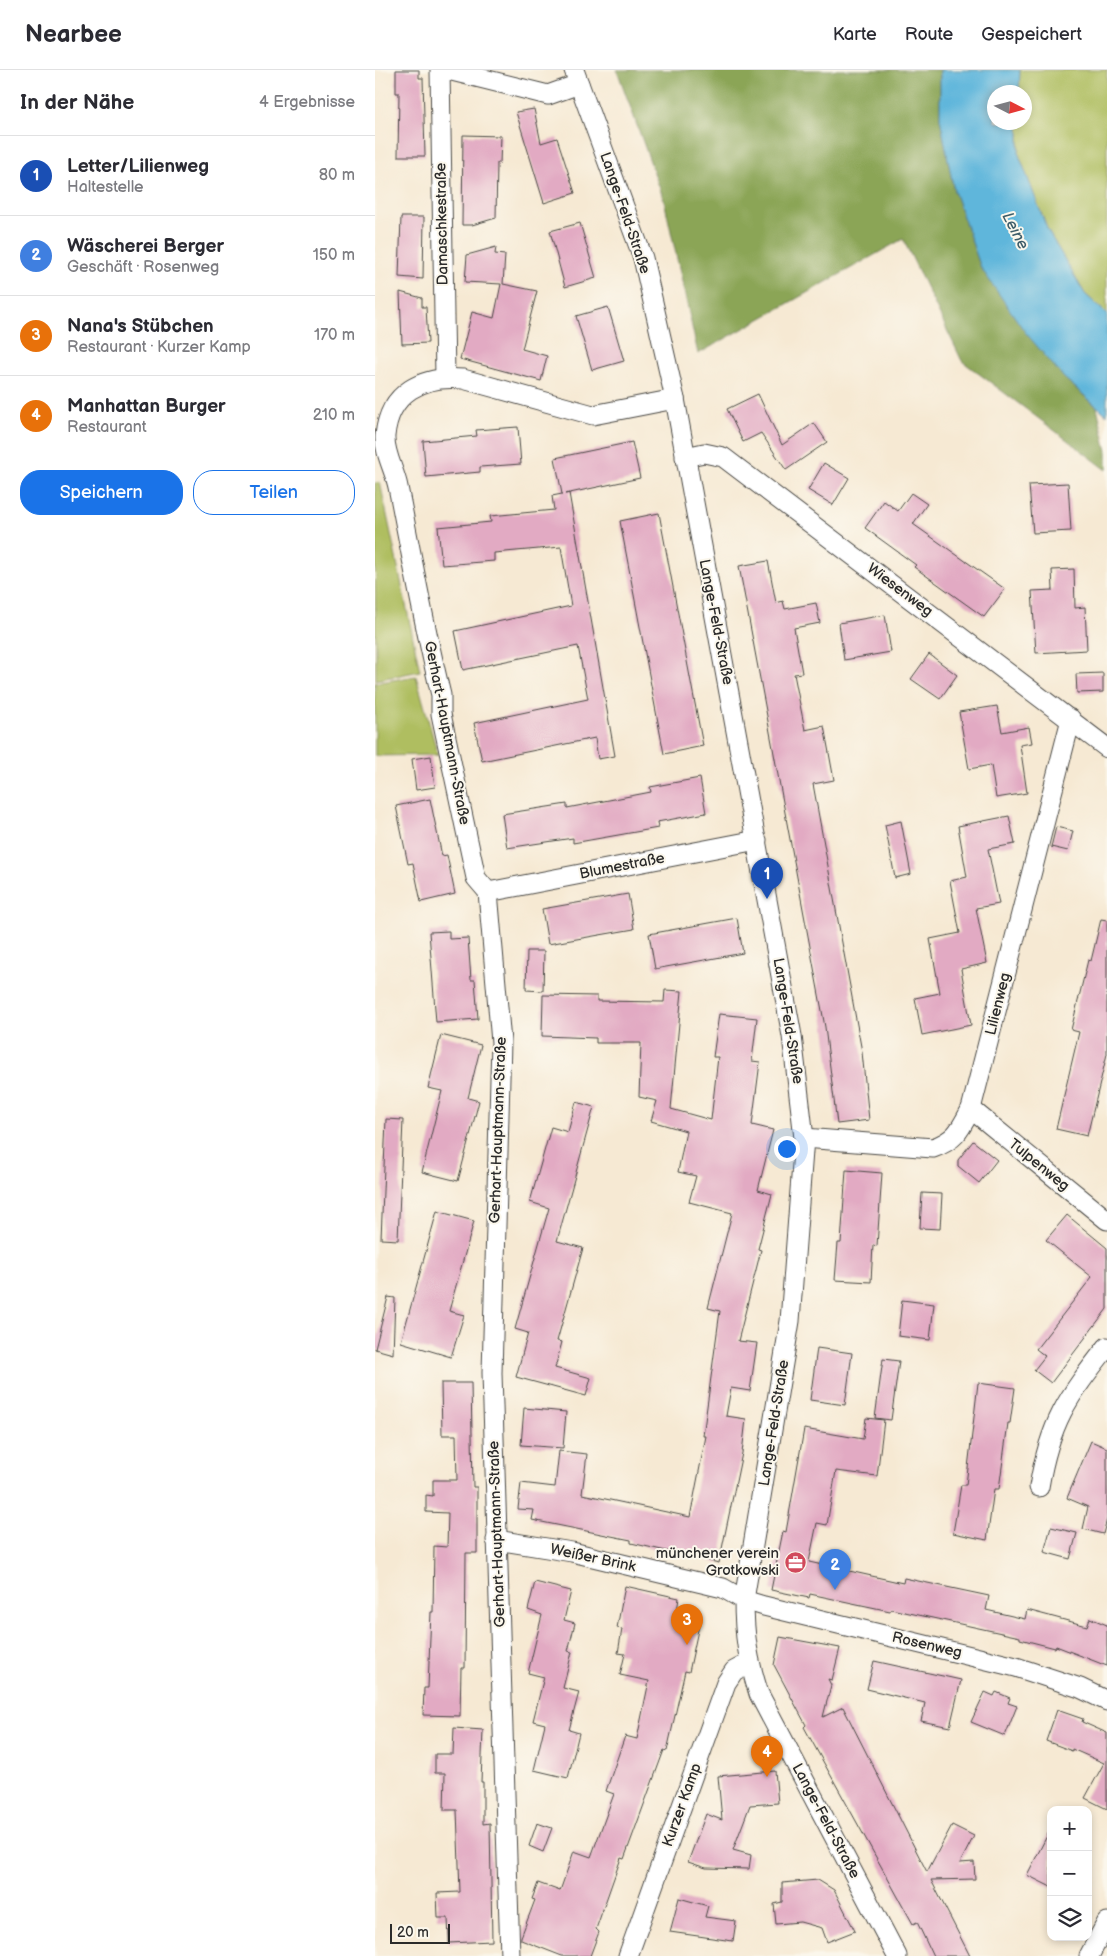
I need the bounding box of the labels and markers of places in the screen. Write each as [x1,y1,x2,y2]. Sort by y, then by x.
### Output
pin: 1 [751,858,783,899]
place label: münchener verein Grotkowski [656,1544,779,1580]
pin: 2 [819,1549,851,1590]
office icon: münchener verein Grotkowski [783,1550,807,1574]
pin: 3 [671,1604,703,1645]
pin: 4 [751,1736,783,1777]

